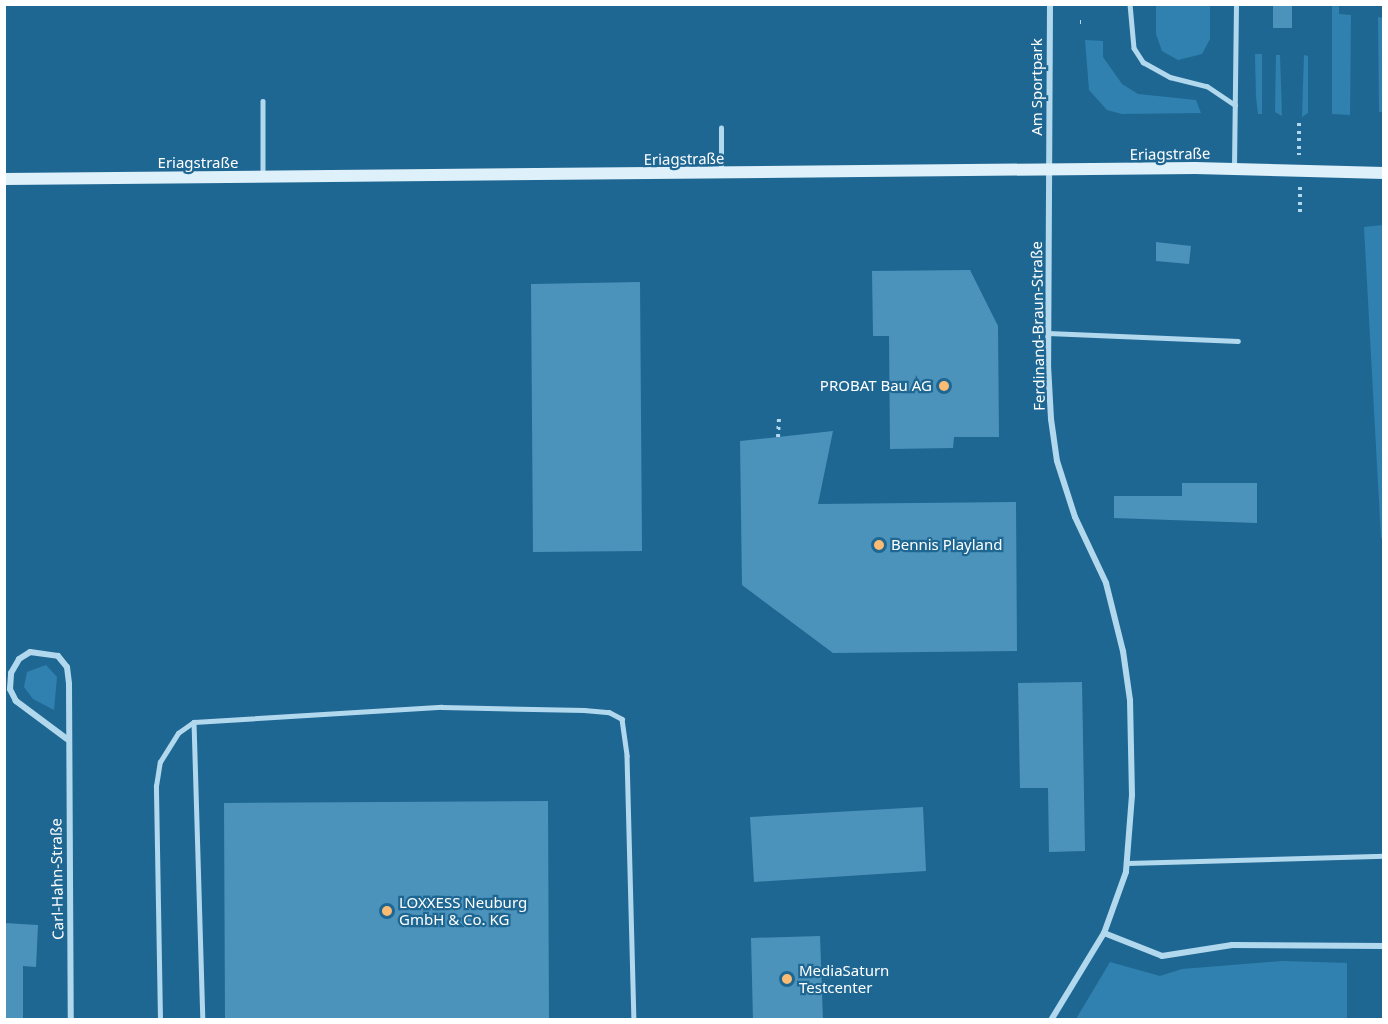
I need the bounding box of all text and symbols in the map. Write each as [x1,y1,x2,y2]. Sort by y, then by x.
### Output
street label: Am Sportpark [1028,38,1046,136]
street label: Eriagstraße [1129,144,1211,164]
street label: Eriagstraße [643,149,725,169]
street label: Eriagstraße [158,154,238,172]
street label: Ferdinand-Braun-Straße [1028,241,1048,411]
place label: PROBAT Bau AG [820,377,932,395]
marker: PROBAT Bau AG [937,379,951,393]
place label: Bennis Playland [891,536,1002,554]
marker: Bennis Playland [872,538,886,552]
street label: Carl-Hahn-Straße [47,818,67,940]
place label: LOXXESS Neuburg GmbH & Co. KG [399,893,527,928]
marker: LOXXESS Neuburg GmbH & Co. KG [380,904,394,918]
place label: MediaSaturn Testcenter [799,961,889,996]
marker: MediaSaturn Testcenter [780,972,794,986]

